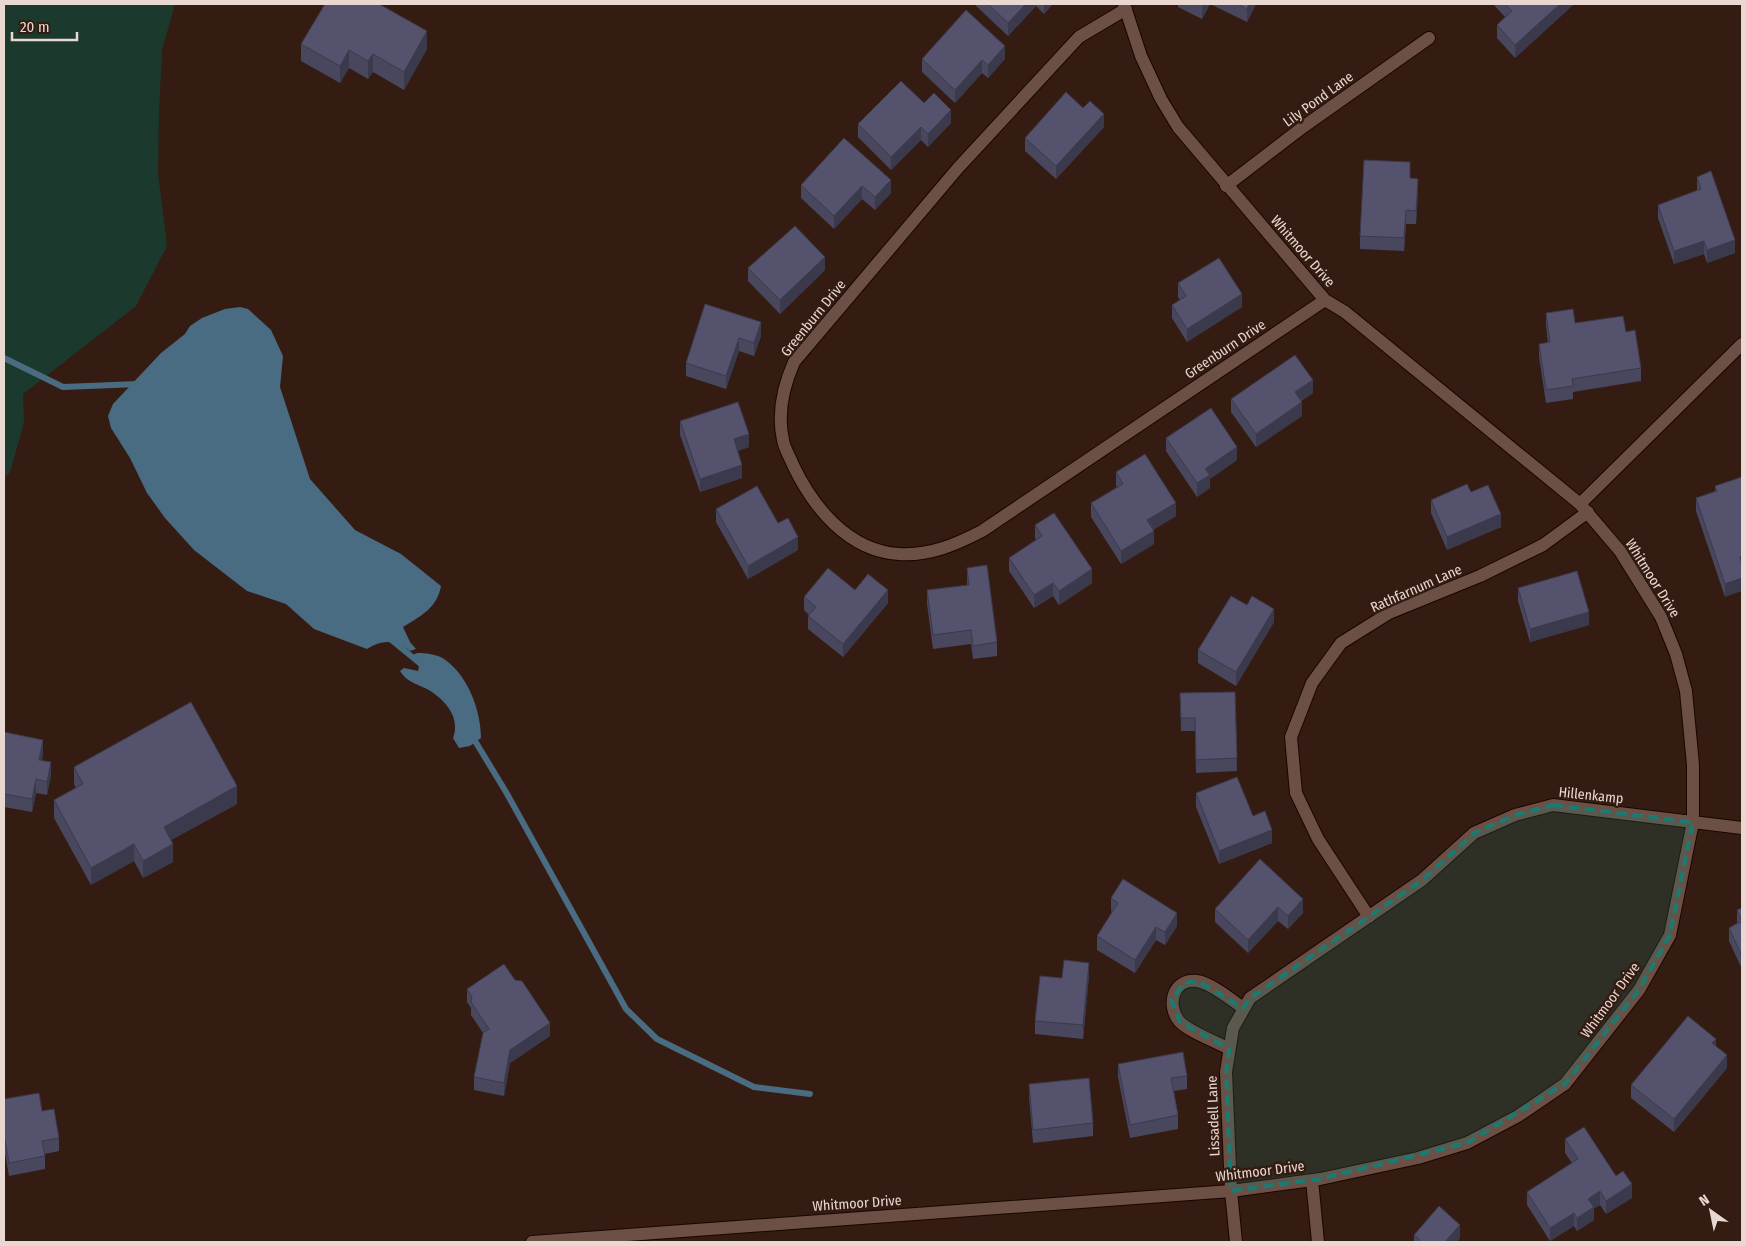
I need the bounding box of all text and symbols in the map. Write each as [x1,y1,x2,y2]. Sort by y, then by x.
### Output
scale bar [12,10,78,42]
text: 20 m [20,18,50,36]
street label: Lily Pond Lane [1280,68,1357,131]
street label: Whitmoor Drive [1267,212,1338,291]
street label: Greenburn Drive [777,277,850,360]
street label: Greenburn Drive [1182,316,1269,383]
street label: Whitmoor Drive [1622,536,1683,621]
street label: Rathfarnum Lane [1368,561,1465,616]
street label: Hillenkamp [1558,784,1624,807]
street label: Whitmoor Drive [1577,959,1644,1041]
street label: Lissadell Lane [1204,1075,1223,1157]
street label: Whitmoor Drive [1215,1158,1305,1185]
north arrow [1686,1186,1736,1236]
text: N [1696,1191,1712,1210]
street label: Whitmoor Drive [812,1192,902,1215]

